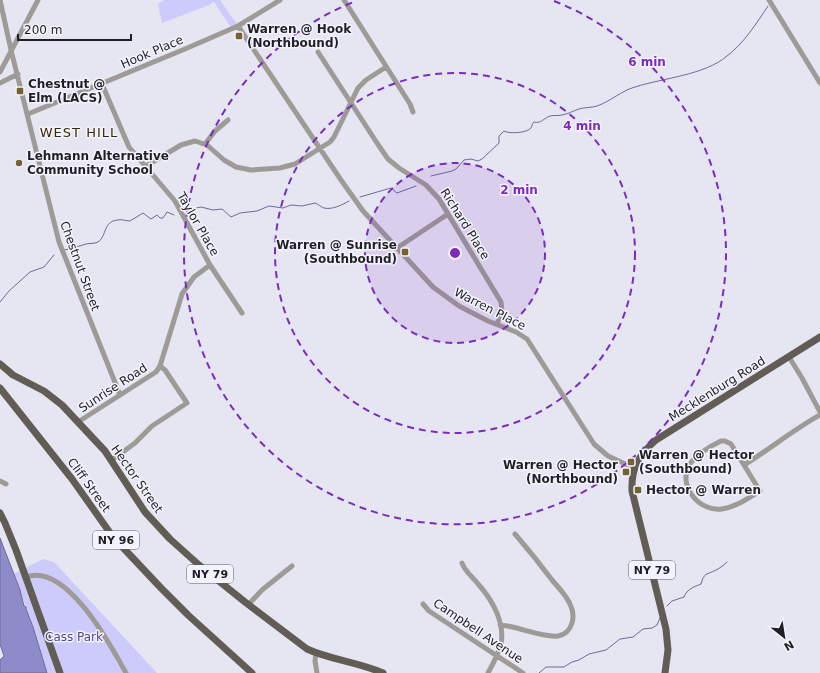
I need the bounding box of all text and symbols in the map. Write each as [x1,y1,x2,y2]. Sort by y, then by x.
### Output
scale bar [18,16,131,42]
place label: Warren @ Hook (Northbound) [247,22,352,50]
text: 200 m [24,23,62,37]
marker: Warren @ Hook (Northbound) [234,31,244,41]
street label: Hook Place [119,33,185,71]
text: 6 min [628,55,666,69]
place label: Chestnut @ Elm (LACS) [28,77,105,105]
marker: Chestnut @ Elm (LACS) [15,86,25,96]
text: 4 min [563,119,601,133]
district label: WEST HILL [40,125,118,140]
place label: Lehmann Alternative Community School [27,149,169,177]
marker: Lehmann Alternative Community School [14,158,24,168]
text: 2 min [500,183,538,197]
street label: Richard Place [438,186,492,262]
street label: Taylor Place [174,189,222,258]
street label: Chestnut Street [57,219,103,313]
place label: Warren @ Sunrise (Southbound) [276,238,397,266]
centre of rings [448,246,462,260]
marker: Warren @ Sunrise (Southbound) [400,247,410,257]
street label: Warren Place [452,285,528,333]
street label: Mecklenburg Road [666,354,768,424]
street label: Sunrise Road [76,361,150,415]
street label: Hector Street [108,442,166,516]
place label: Warren @ Hector (Southbound) [639,448,754,476]
street label: Cliff Street [65,455,114,515]
marker: Warren @ Hector (Southbound) [626,457,636,467]
place label: Warren @ Hector (Northbound) [503,458,618,486]
marker: Warren @ Hector (Northbound) [621,467,631,477]
place label: Hector @ Warren [646,483,761,497]
marker: Hector @ Warren [633,485,643,495]
road number: NY 96 [93,531,139,549]
road number: NY 79 [629,561,675,579]
road number: NY 79 [187,565,233,583]
street label: Campbell Avenue [431,596,525,666]
north arrow [764,617,804,657]
park label: Cass Park [45,630,103,644]
text: N [782,637,796,653]

